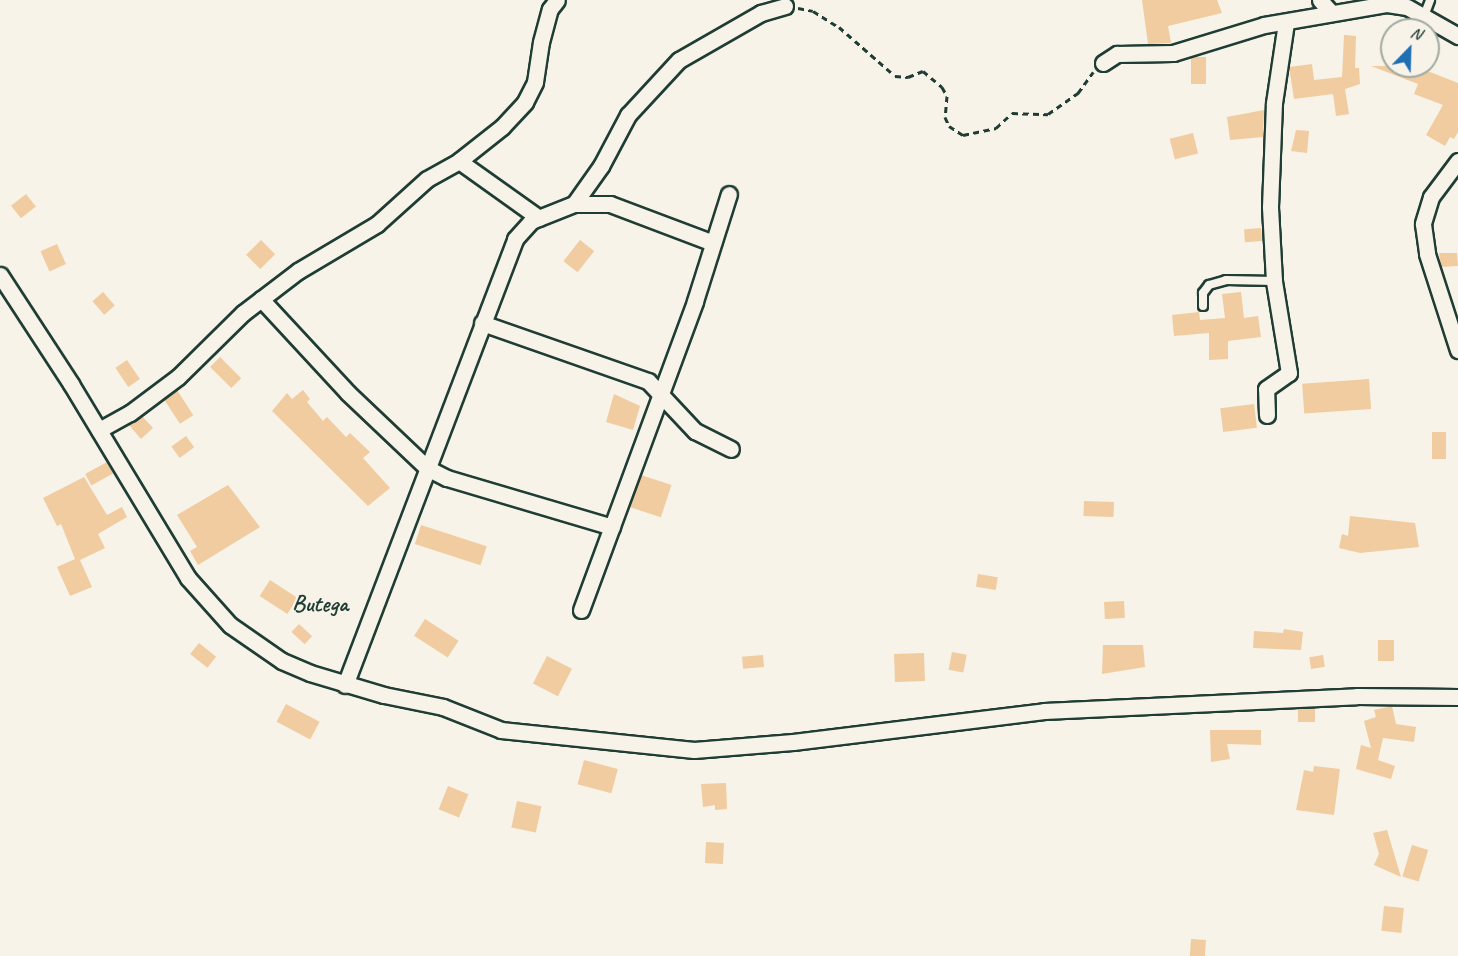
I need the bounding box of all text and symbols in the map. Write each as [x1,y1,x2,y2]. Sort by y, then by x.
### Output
north arrow [1380,18,1440,78]
text: N [1408,22,1425,44]
district label: Butega [292,590,348,618]

